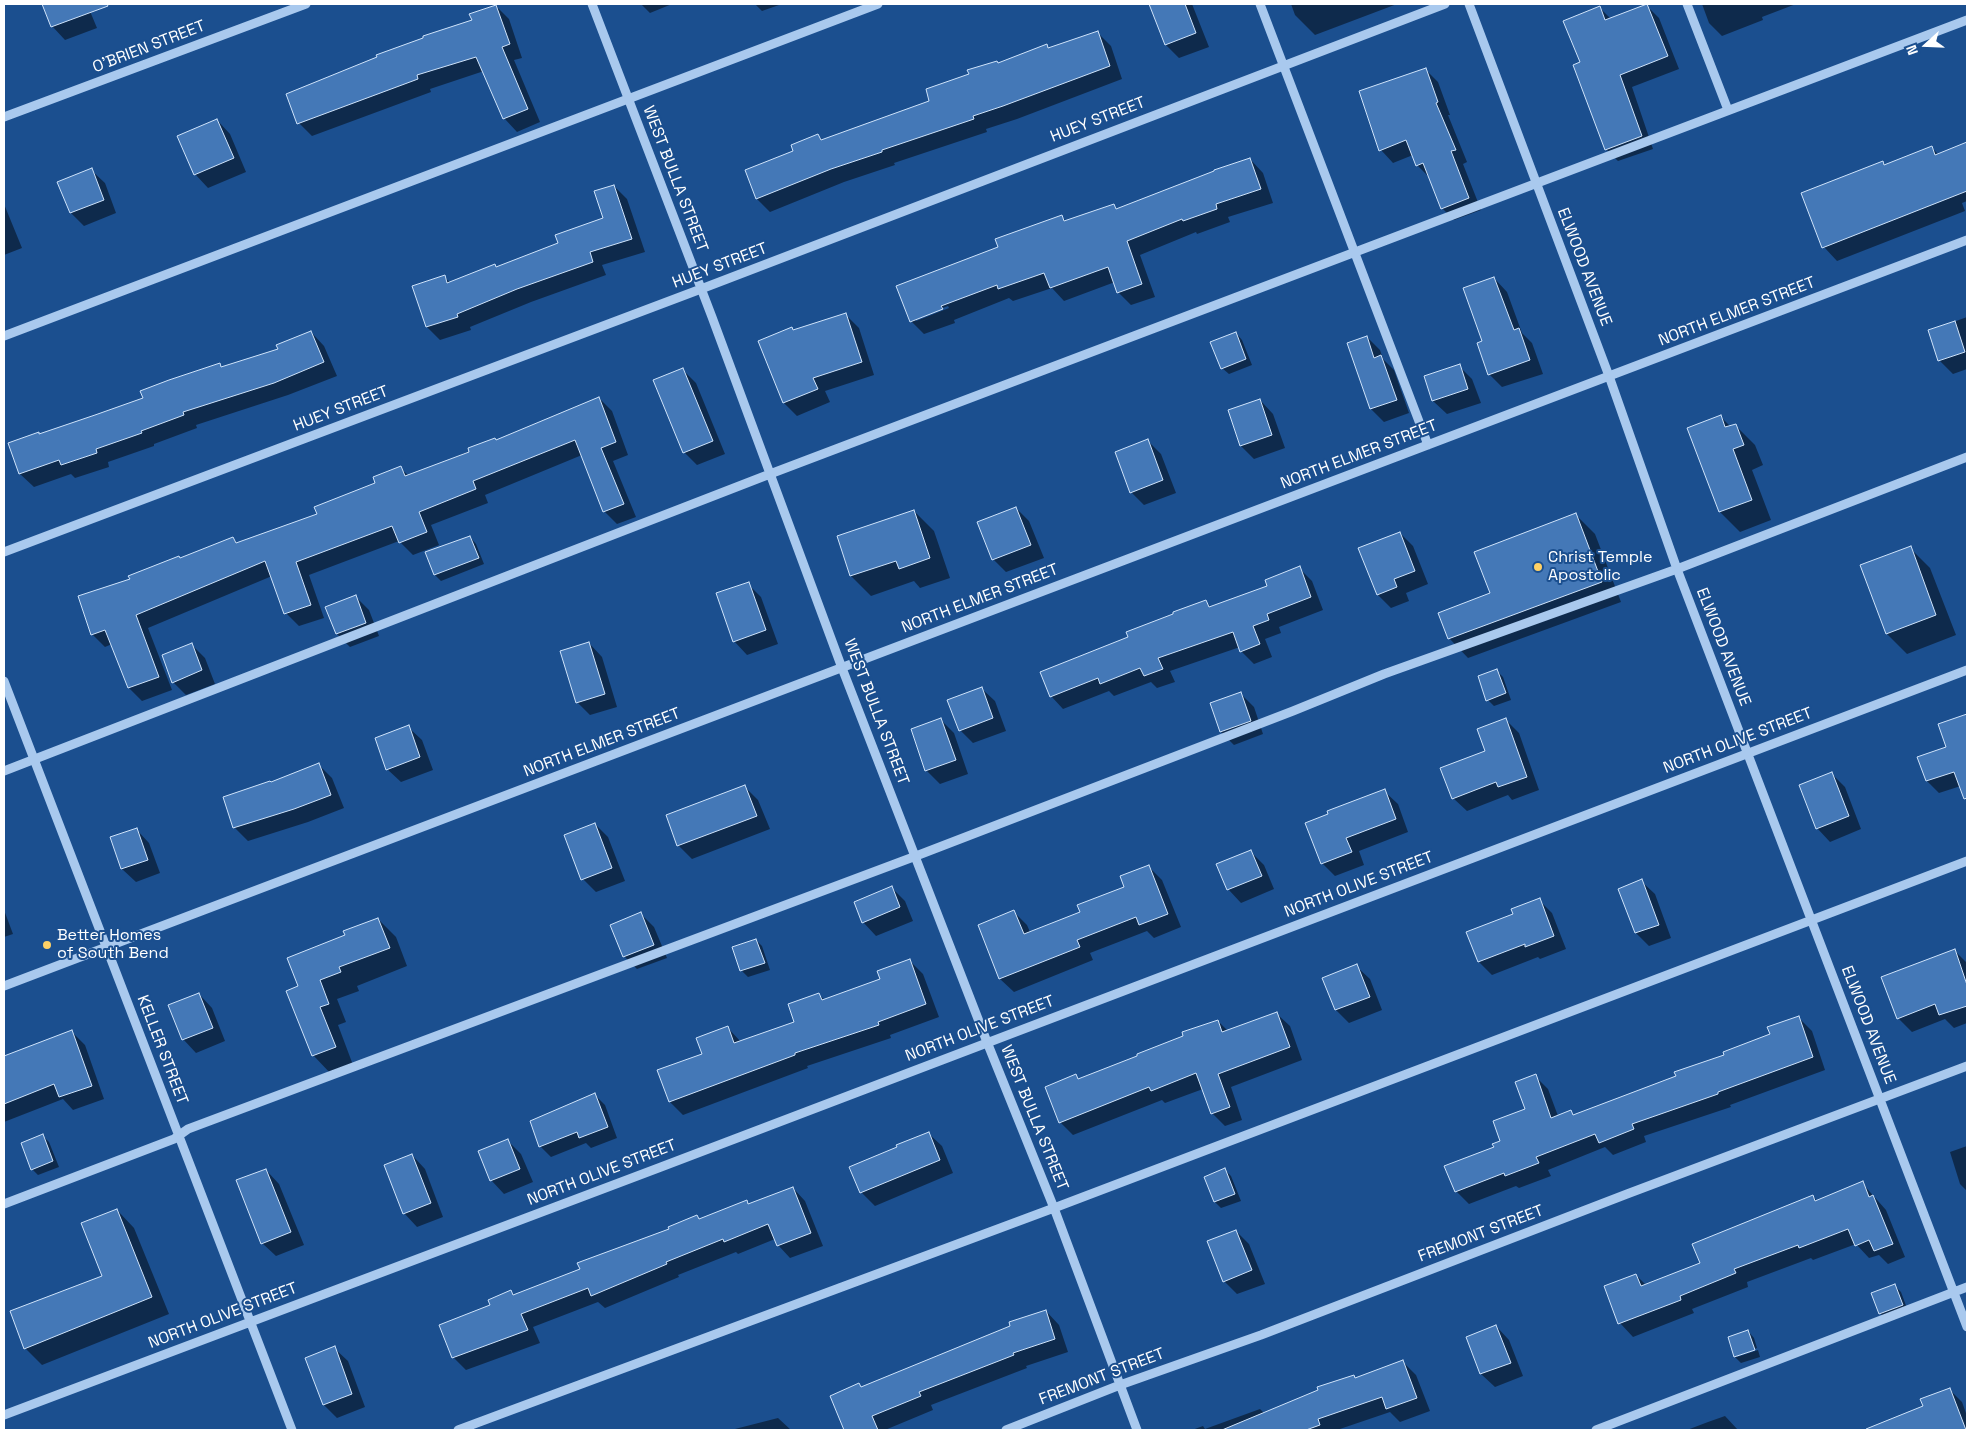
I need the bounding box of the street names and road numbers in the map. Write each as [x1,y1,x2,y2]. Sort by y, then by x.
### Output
street label: O'BRIEN STREET [90,17,208,77]
street label: HUEY STREET [1048,93,1148,147]
street label: WEST BULLA STREET [638,103,712,255]
street label: ELWOOD AVENUE [1553,205,1615,329]
street label: HUEY STREET [670,239,770,293]
street label: NORTH ELMER STREET [1656,273,1818,351]
street label: HUEY STREET [291,382,391,436]
street label: NORTH ELMER STREET [1278,416,1440,494]
street label: NORTH ELMER STREET [899,560,1061,638]
street label: ELWOOD AVENUE [1692,585,1754,709]
street label: WEST BULLA STREET [839,636,913,788]
street label: NORTH ELMER STREET [521,704,683,782]
street label: NORTH OLIVE STREET [1661,704,1815,778]
street label: NORTH OLIVE STREET [1282,848,1436,922]
street label: ELWOOD AVENUE [1837,963,1899,1087]
street label: NORTH OLIVE STREET [903,992,1057,1066]
street label: KELLER STREET [132,993,192,1107]
street label: WEST BULLA STREET [996,1043,1072,1193]
street label: NORTH OLIVE STREET [525,1136,679,1210]
street label: FREMONT STREET [1416,1201,1546,1267]
street label: NORTH OLIVE STREET [146,1279,300,1353]
street label: FREMONT STREET [1037,1344,1167,1410]

